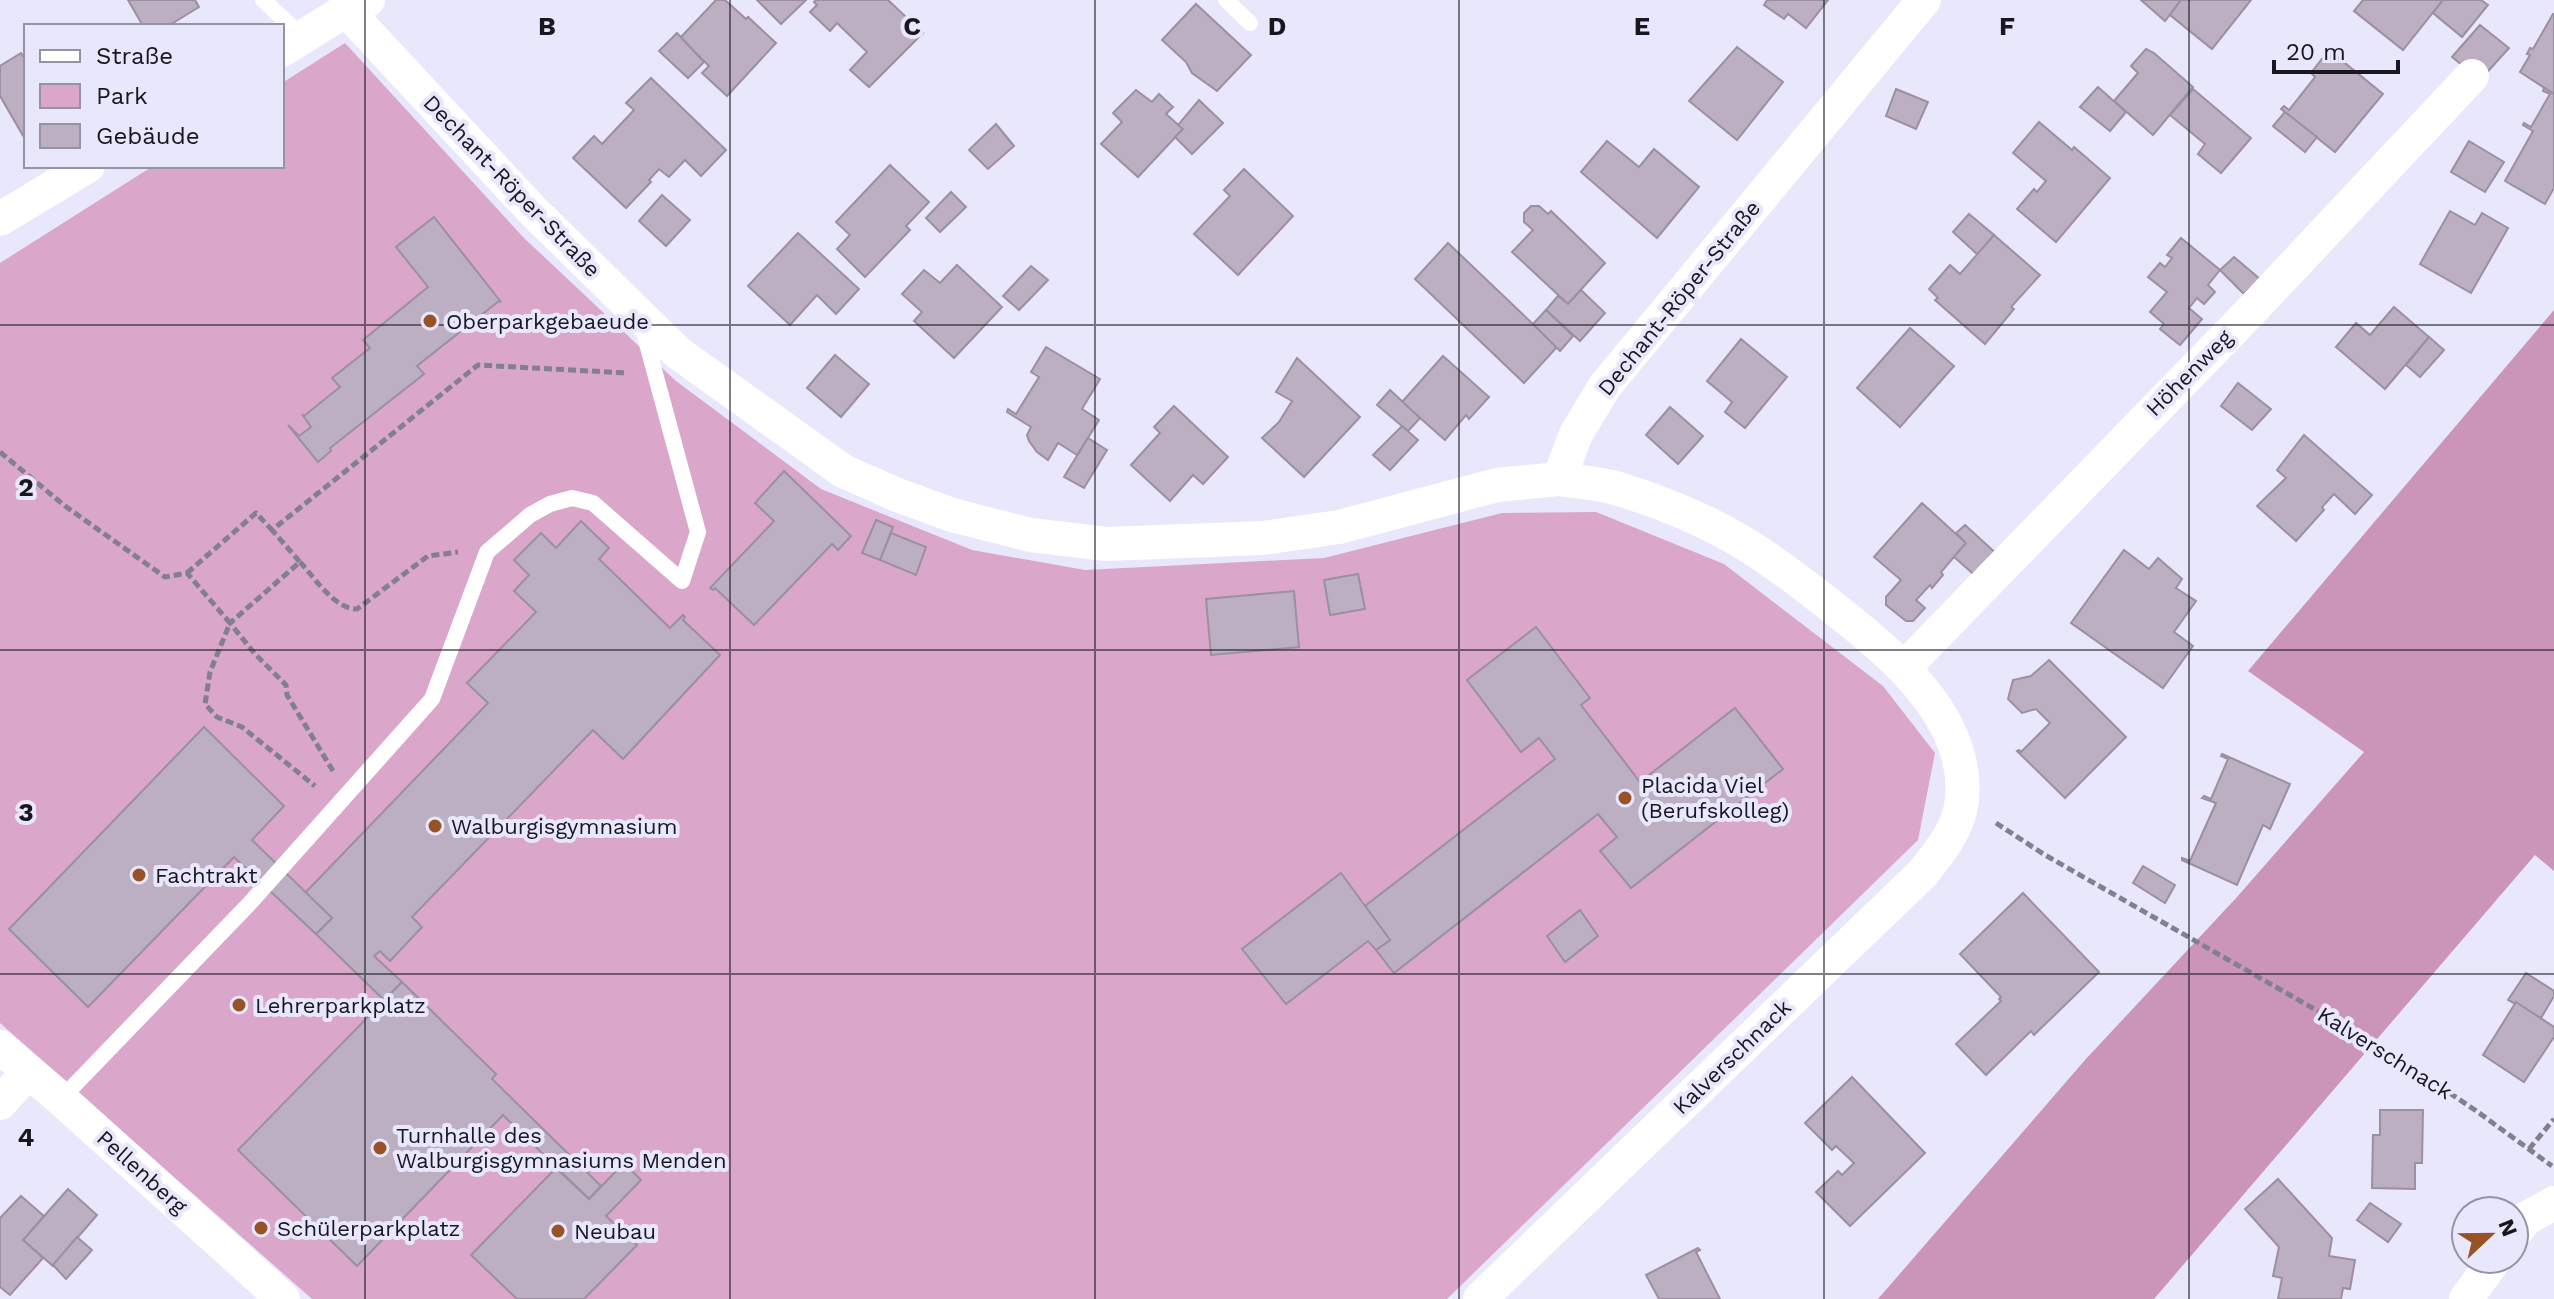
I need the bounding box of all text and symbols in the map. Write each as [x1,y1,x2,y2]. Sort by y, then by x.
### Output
text: B [538,11,556,41]
text: C [903,11,921,41]
text: D [1268,11,1286,41]
text: E [1634,11,1650,41]
text: F [1999,11,2015,41]
legend [24,24,284,168]
scale bar [2274,24,2398,74]
text: 20 m [2286,38,2346,66]
text: Straße [96,42,173,70]
text: Park [96,82,148,110]
street label: Dechant-Röper-Straße [418,90,606,282]
text: Gebäude [96,122,200,150]
street label: Dechant-Röper-Straße [1593,196,1765,400]
place label: Oberparkgebaeude [446,309,649,334]
marker: Oberparkgebaeude [421,312,439,330]
street label: Höhenweg [2141,325,2237,421]
text: 2 [18,472,34,502]
place label: Placida Viel (Berufskolleg) [1641,773,1789,823]
marker: Placida Viel (Berufskolleg) [1616,789,1634,807]
text: 3 [18,797,34,827]
place label: Walburgisgymnasium [451,814,677,839]
marker: Walburgisgymnasium [426,817,444,835]
place label: Fachtrakt [155,863,258,888]
marker: Fachtrakt [130,866,148,884]
place label: Lehrerparkplatz [255,993,426,1018]
street label: Kalverschnack [1668,995,1796,1119]
marker: Lehrerparkplatz [230,996,248,1014]
street label: Kalverschnack [2313,1002,2457,1104]
text: 4 [18,1122,35,1152]
place label: Turnhalle des Walburgisgymnasiums Menden [396,1123,727,1173]
street label: Pellenberg [92,1125,192,1219]
marker: Turnhalle des Walburgisgymnasiums Menden [371,1139,389,1157]
north arrow [2450,1195,2530,1275]
text: N [2493,1215,2523,1240]
place label: Schülerparkplatz [277,1216,460,1241]
marker: Schülerparkplatz [252,1219,270,1237]
place label: Neubau [574,1219,656,1244]
marker: Neubau [549,1222,567,1240]

